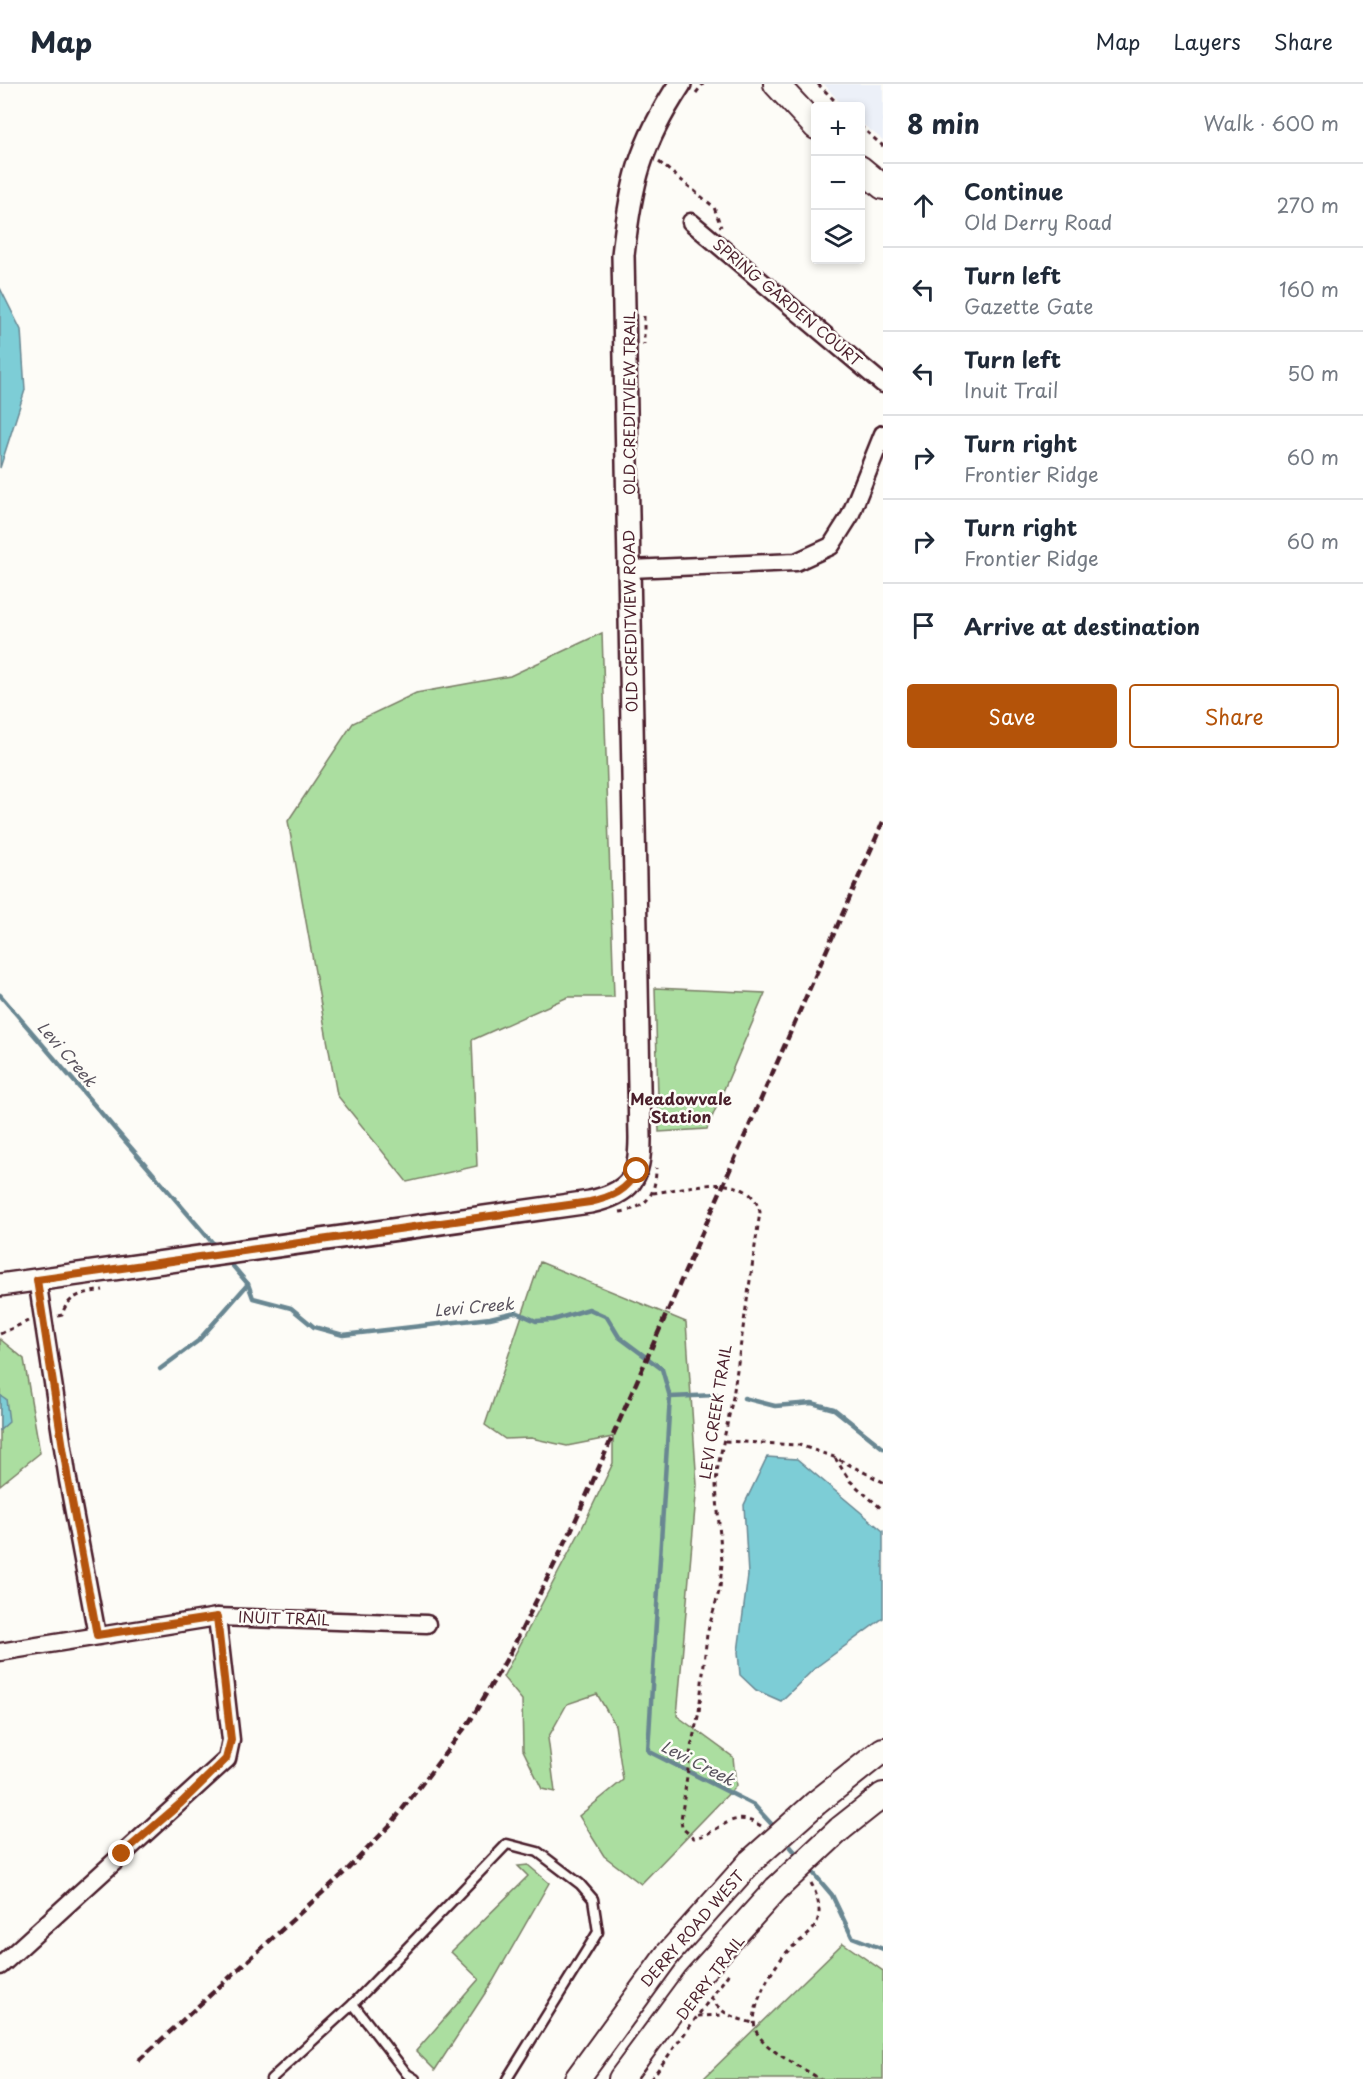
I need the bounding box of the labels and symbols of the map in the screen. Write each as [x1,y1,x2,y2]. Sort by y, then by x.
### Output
street label: SPRING GARDEN COURT [708,232,868,372]
street label: OLD CREDITVIEW TRAIL [617,311,640,495]
street label: OLD CREDITVIEW ROAD [616,530,643,713]
water label: Levi Creek [33,1015,104,1092]
district label: Meadowvale Station [630,1086,732,1128]
route start [623,1157,649,1183]
water label: Levi Creek [433,1290,516,1321]
street label: LEVI CREEK TRAIL [693,1343,737,1481]
street label: INUIT TRAIL [238,1604,331,1631]
water label: Levi Creek [658,1733,741,1791]
route end [108,1840,134,1866]
street label: DERRY ROAD WEST [635,1864,749,1991]
street label: DERRY TRAIL [670,1930,750,2024]

